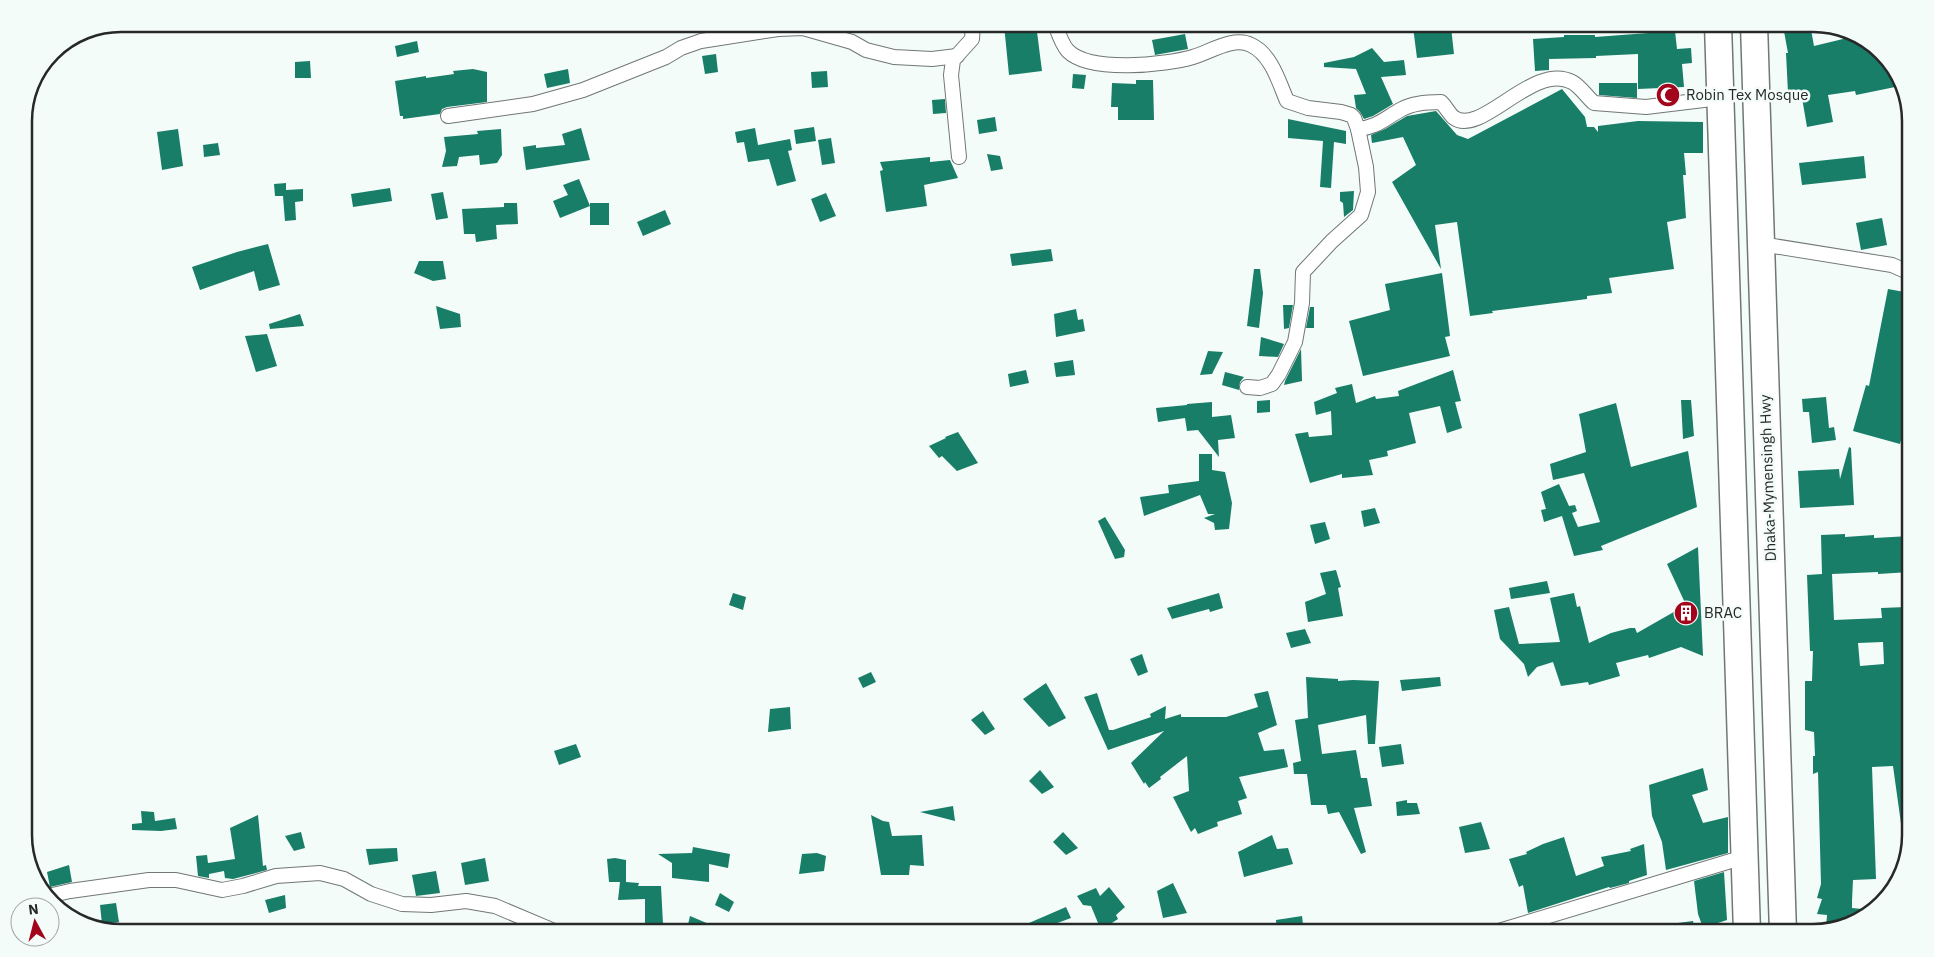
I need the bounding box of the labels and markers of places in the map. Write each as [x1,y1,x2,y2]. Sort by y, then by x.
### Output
mosque icon: Robin Tex Mosque [1655,82,1681,108]
place label: Robin Tex Mosque [1686,85,1808,104]
building icon: BRAC [1673,600,1699,626]
place label: BRAC [1704,603,1742,622]

